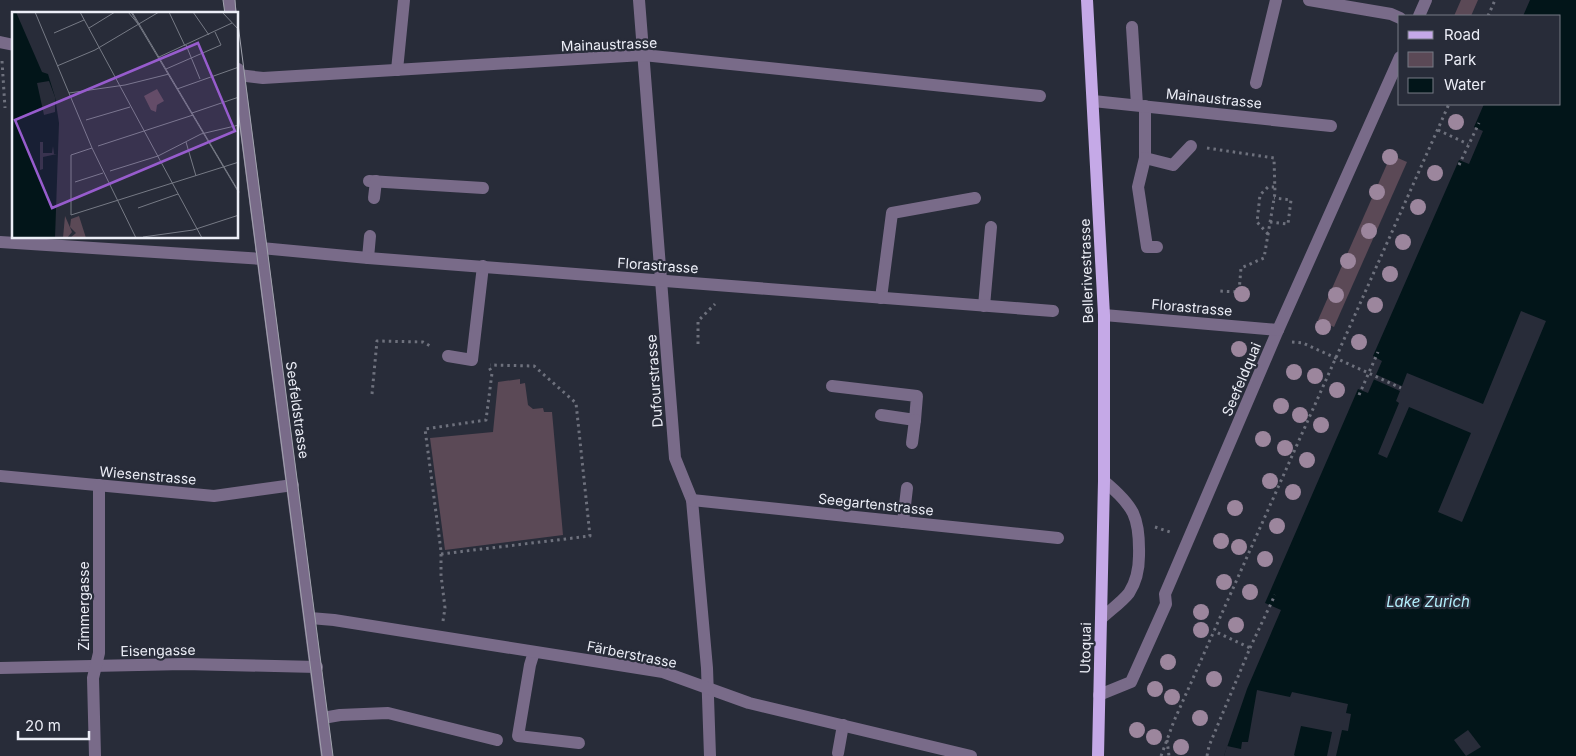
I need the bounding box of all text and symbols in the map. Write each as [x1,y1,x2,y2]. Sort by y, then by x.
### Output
inset map [12,12,239,239]
legend [1398,15,1561,105]
text: Road [1444,25,1480,44]
street label: Mainaustrasse [561,34,657,54]
text: Park [1444,50,1477,69]
text: Water [1444,75,1486,94]
street label: Mainaustrasse [1165,85,1263,111]
street label: Bellerivestrasse [1076,218,1096,324]
street label: Florastrasse [617,254,699,276]
street label: Florastrasse [1151,295,1233,319]
street label: Dufourstrasse [642,334,666,428]
street label: Seefeldquai [1218,340,1264,418]
street label: Seefeldstrasse [283,360,313,460]
street label: Wiesenstrasse [99,462,197,488]
street label: Seegartenstrasse [817,489,935,519]
street label: Zimmergasse [75,561,92,651]
water label: Lake Zurich [1386,592,1470,611]
street label: Utoquai [1076,622,1094,674]
street label: Färberstrasse [586,637,678,671]
street label: Eisengasse [120,641,196,659]
scale bar [18,708,89,740]
text: 20 m [25,716,61,735]

